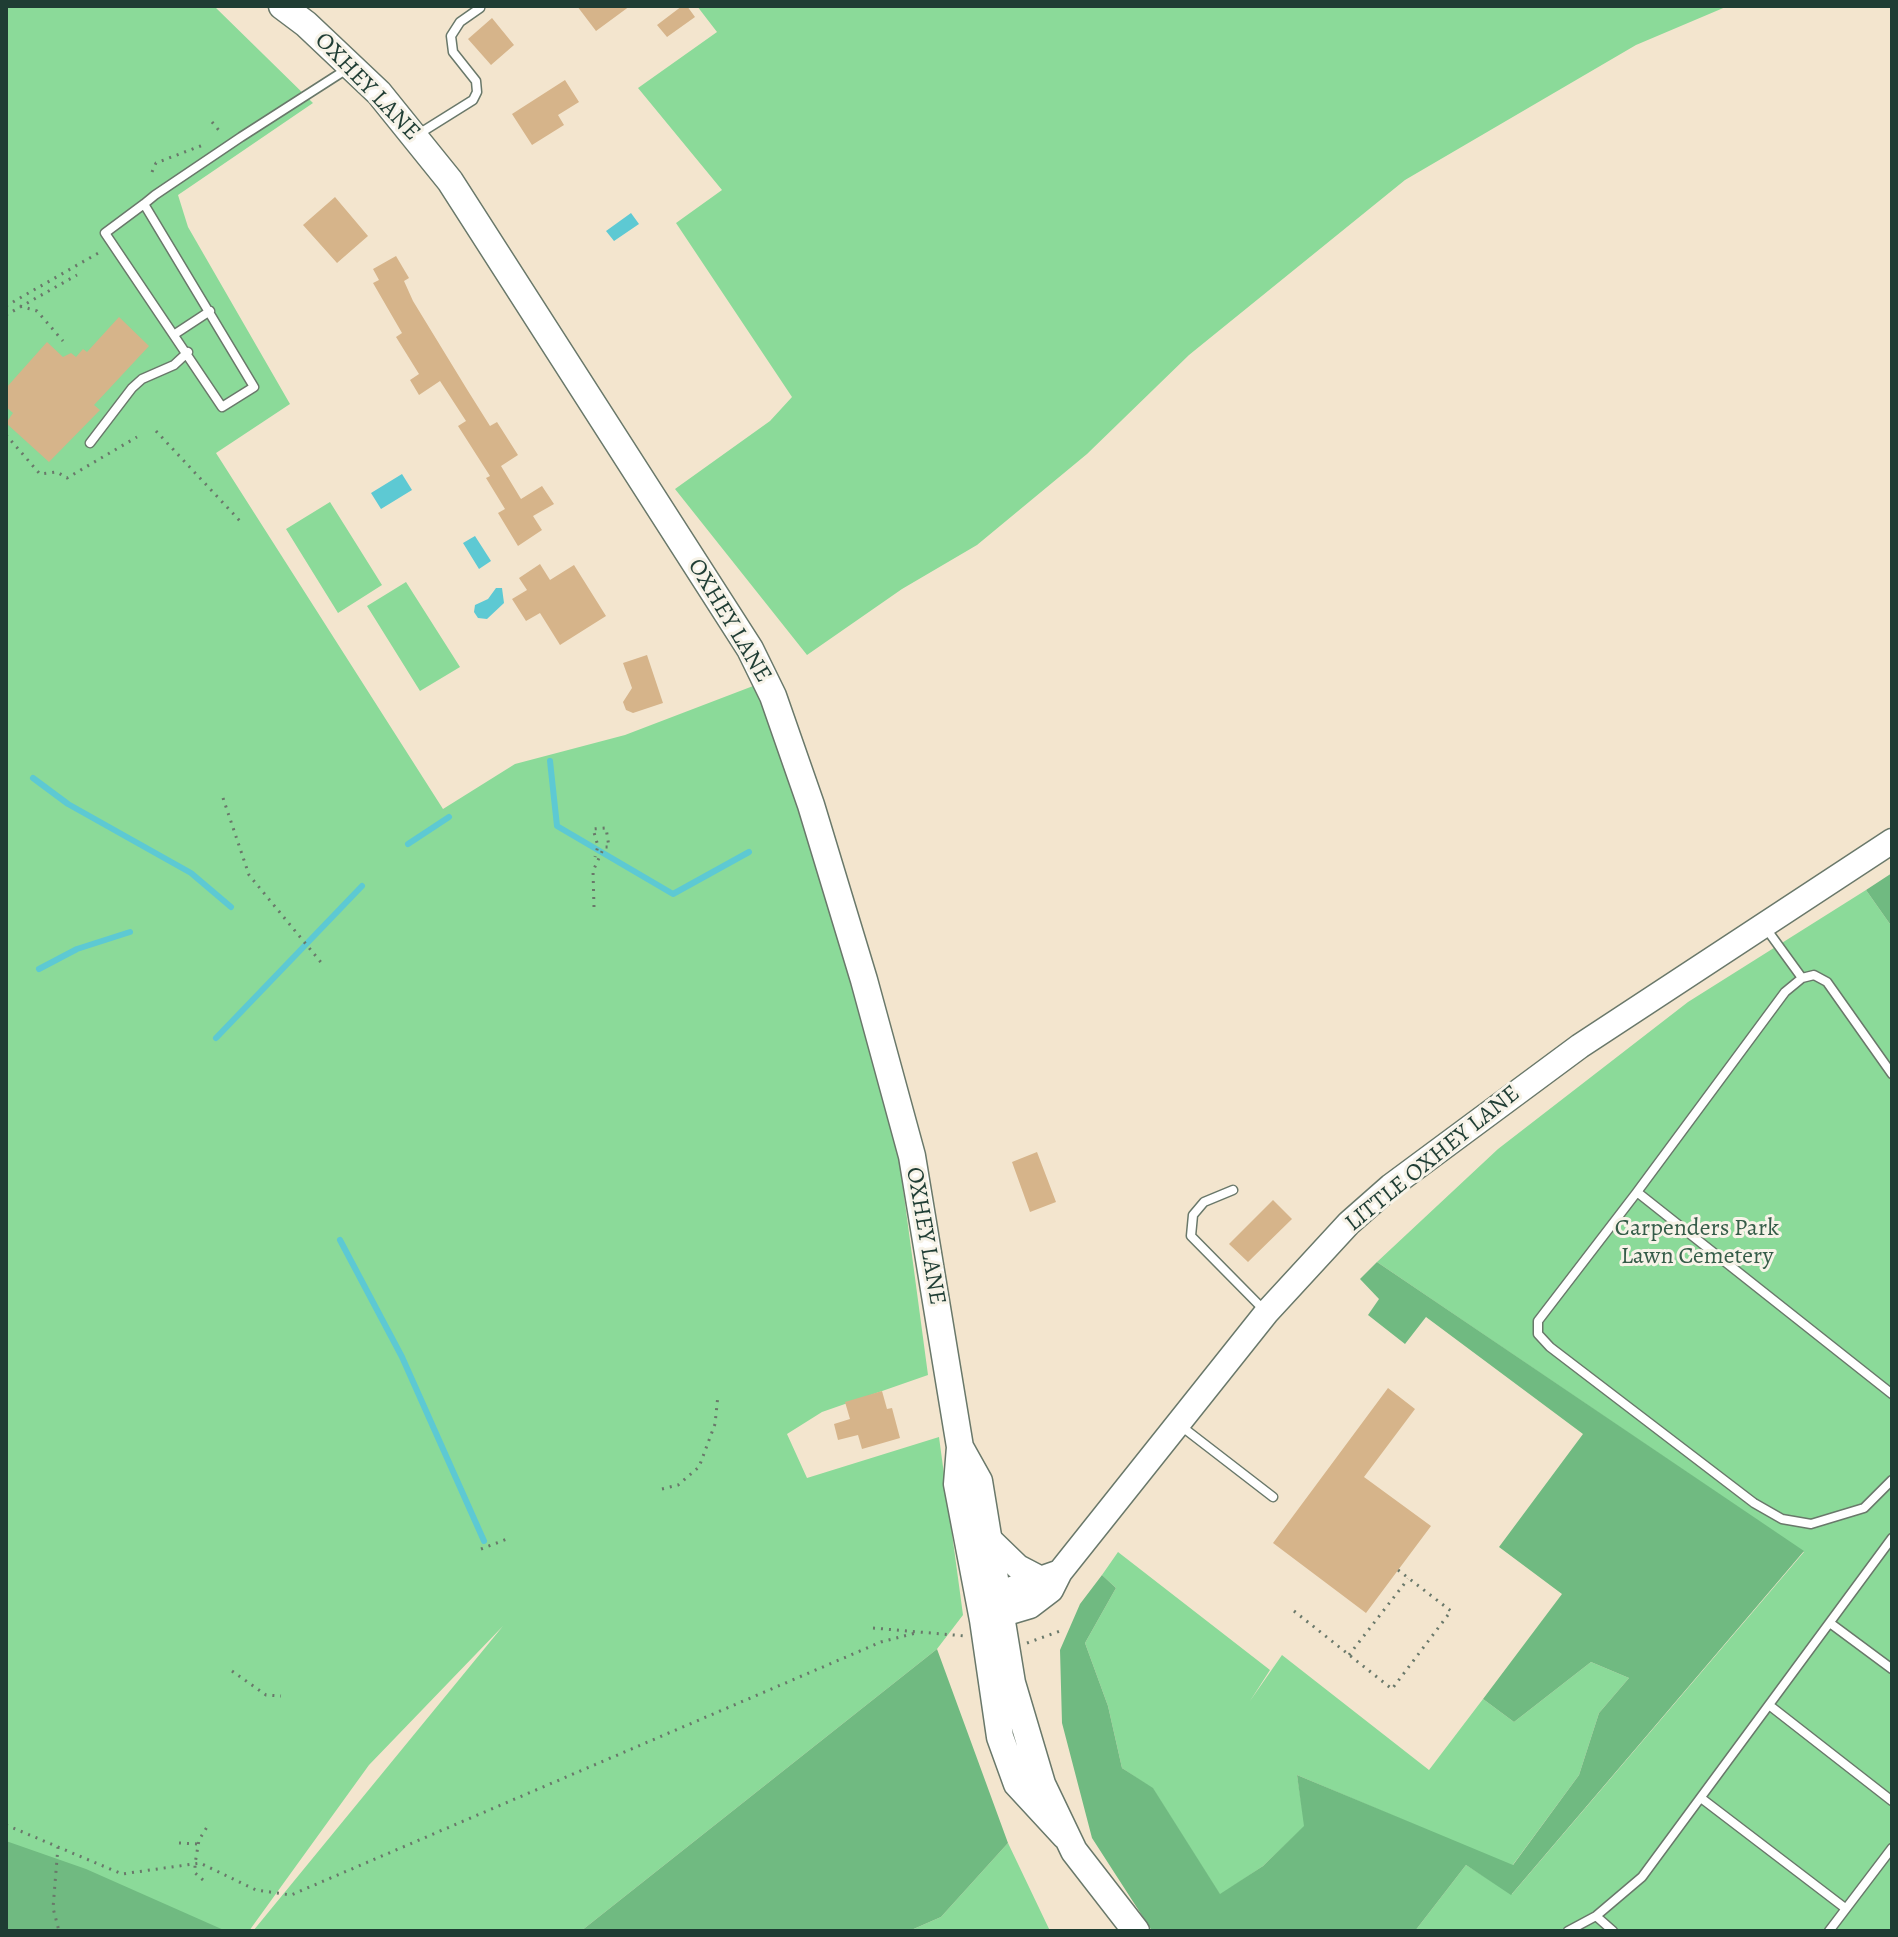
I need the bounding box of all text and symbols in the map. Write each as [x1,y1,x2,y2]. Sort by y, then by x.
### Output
street label: OXHEY LANE [308,27,426,147]
street label: OXHEY LANE [681,554,777,688]
street label: LITTLE OXHEY LANE [1340,1080,1526,1238]
street label: OXHEY LANE [899,1165,951,1307]
park label: Carpenders Park Lawn Cemetery [1615,1215,1779,1271]

